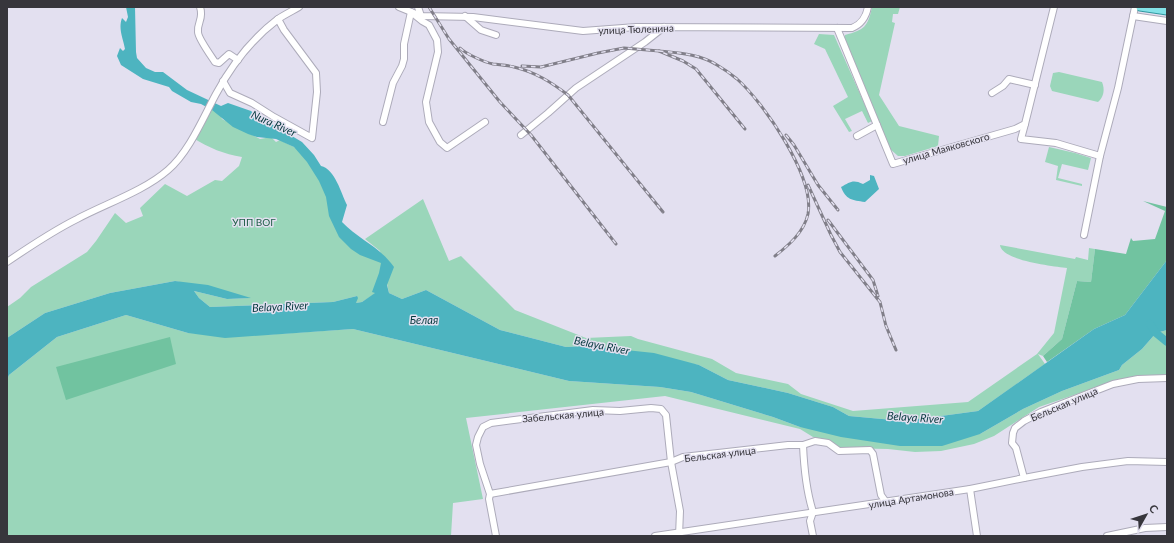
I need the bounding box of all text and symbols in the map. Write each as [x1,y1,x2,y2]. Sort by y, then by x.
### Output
street label: улица Тюленина [598,22,674,36]
water label: Nura River [249,107,299,139]
street label: улица Маяковского [901,130,991,166]
park label: УПП ВОГ [232,216,276,228]
water label: Belaya River [252,298,309,314]
water label: Белая [410,313,439,326]
water label: Belaya River [573,333,631,357]
street label: Бельская улица [1029,384,1099,424]
street label: Забельская улица [522,405,604,425]
water label: Belaya River [887,409,944,425]
street label: Бельская улица [684,444,756,464]
street label: улица Артамонова [868,485,954,511]
north arrow [1126,495,1166,535]
text: С [1147,501,1162,516]

